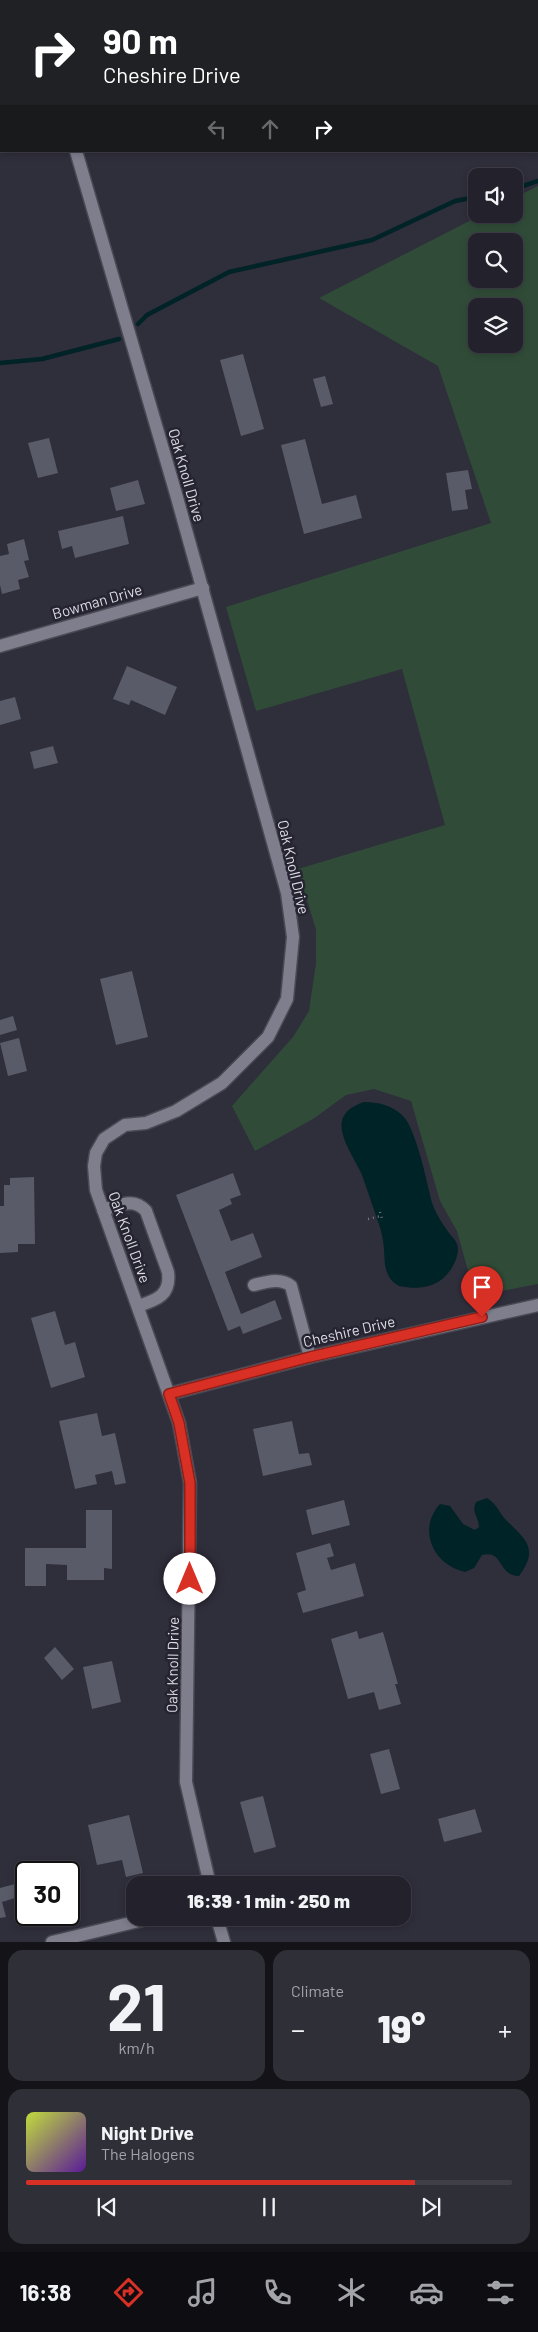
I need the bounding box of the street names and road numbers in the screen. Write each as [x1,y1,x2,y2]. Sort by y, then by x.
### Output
street label: Oak Knoll Drive [165,426,209,524]
street label: Bowman Drive [50,580,144,622]
street label: Oak Knoll Drive [274,818,314,916]
street label: Oak Knoll Drive [105,1189,155,1285]
street label: Cheshire Drive [301,1312,397,1350]
street label: Oak Knoll Drive [162,1617,182,1713]

